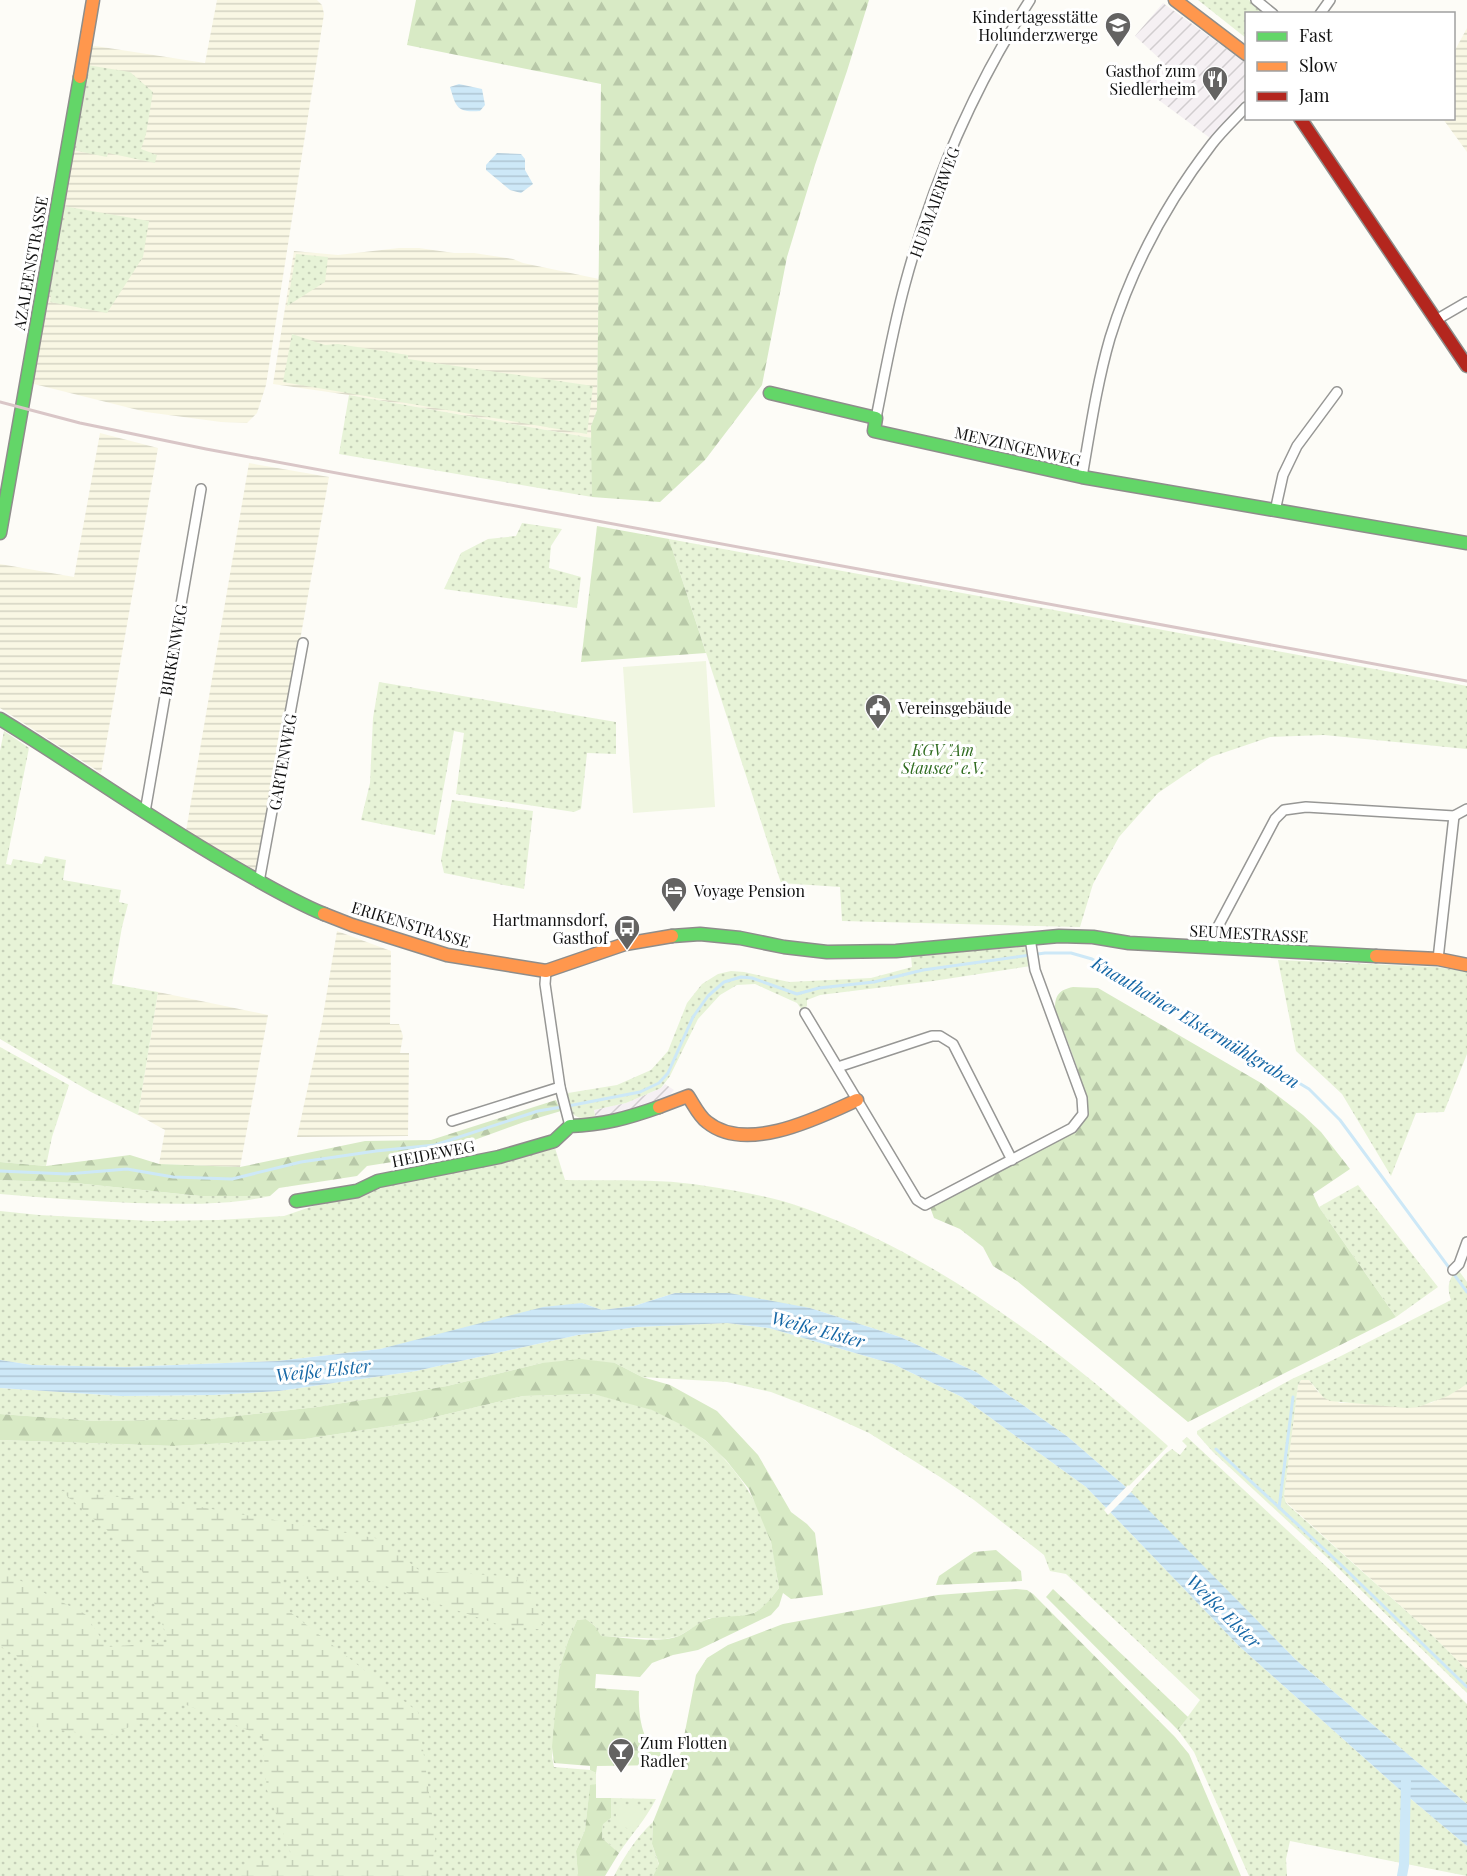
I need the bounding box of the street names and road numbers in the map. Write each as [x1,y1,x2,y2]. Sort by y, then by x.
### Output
street label: HUBMAIERWEG [904,144,964,260]
street label: AZALEENSTRASSE [8,194,52,333]
street label: MENZINGENWEG [953,421,1083,471]
street label: BIRKENWEG [155,603,191,697]
street label: GARTENWEG [263,712,301,812]
street label: ERIKENSTRASSE [349,896,473,952]
street label: SEUMESTRASSE [1189,919,1309,947]
street label: HEIDEWEG [390,1135,476,1171]

